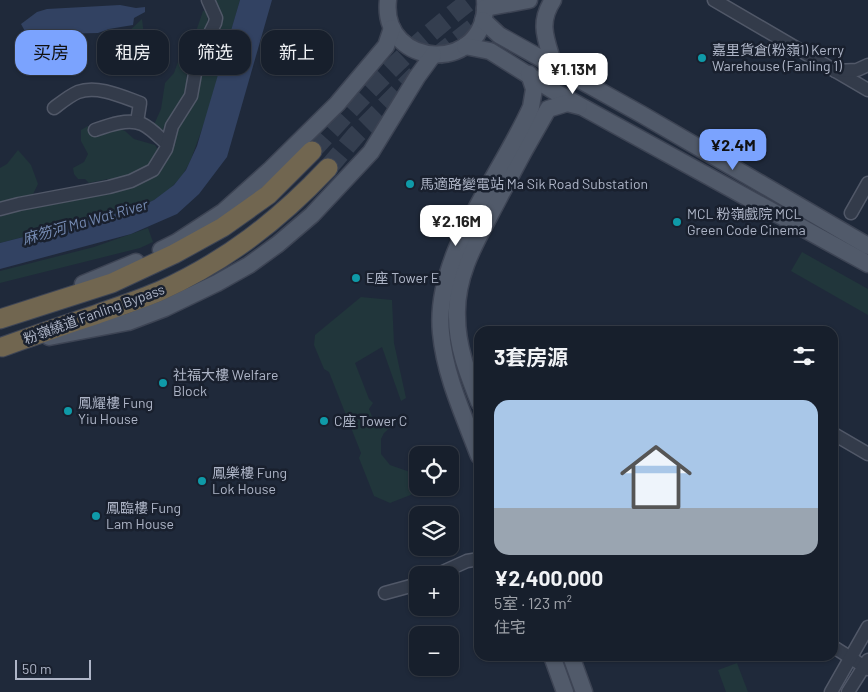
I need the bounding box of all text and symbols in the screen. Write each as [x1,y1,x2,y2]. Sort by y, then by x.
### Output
chip: 买房 [15,30,87,75]
chip: 租房 [97,30,169,75]
chip: 筛选 [179,30,251,75]
chip: 新上 [261,30,333,75]
place label: 嘉里貨倉(粉嶺1) Kerry Warehouse (Fanling 1) [712,41,844,74]
pin: ¥1.13M [532,52,614,95]
marker: 嘉里貨倉(粉嶺1) Kerry Warehouse (Fanling 1) [696,52,708,64]
text: ¥1.13M [550,59,596,78]
pin: ¥2.4M [698,128,768,171]
text: ¥2.4M [710,135,756,154]
place label: 馬適路變電站 Ma Sik Road Substation [420,175,648,192]
marker: 馬適路變電站 Ma Sik Road Substation [404,178,416,190]
water label: 麻笏河 Ma Wat River [20,194,150,248]
pin: ¥2.16M [415,204,497,247]
place label: MCL 粉嶺戲院 MCL Green Code Cinema [687,205,806,238]
text: ¥2.16M [431,211,481,230]
marker: MCL 粉嶺戲院 MCL Green Code Cinema [671,216,683,228]
place label: E座 Tower E [366,269,439,286]
marker: E座 Tower E [350,272,362,284]
street label: 粉嶺繞道 Fanling Bypass [21,280,167,347]
icon: filters [790,342,818,370]
text: 3套房源 [494,344,568,369]
place label: 社福大樓 Welfare Block [173,366,278,399]
marker: 社福大樓 Welfare Block [157,377,169,389]
place label: 鳳耀樓 Fung Yiu House [78,394,153,427]
marker: 鳳耀樓 Fung Yiu House [62,405,74,417]
place label: C座 Tower C [334,412,407,429]
marker: C座 Tower C [318,415,330,427]
icon: home [611,432,701,522]
map controls [409,446,459,676]
button: locate [409,446,459,496]
place label: 鳳樂樓 Fung Lok House [212,464,287,497]
marker: 鳳樂樓 Fung Lok House [196,475,208,487]
place label: 鳳臨樓 Fung Lam House [106,499,181,532]
button: layers [409,506,459,556]
marker: 鳳臨樓 Fung Lam House [90,510,102,522]
text: ¥2,400,000 [494,565,603,590]
button: + [409,566,459,616]
text: 5室 · 123 m² [494,593,572,612]
text: 住宅 [494,617,526,636]
button: − [409,626,459,676]
scale bar [15,657,91,680]
text: 50 m [22,660,51,677]

